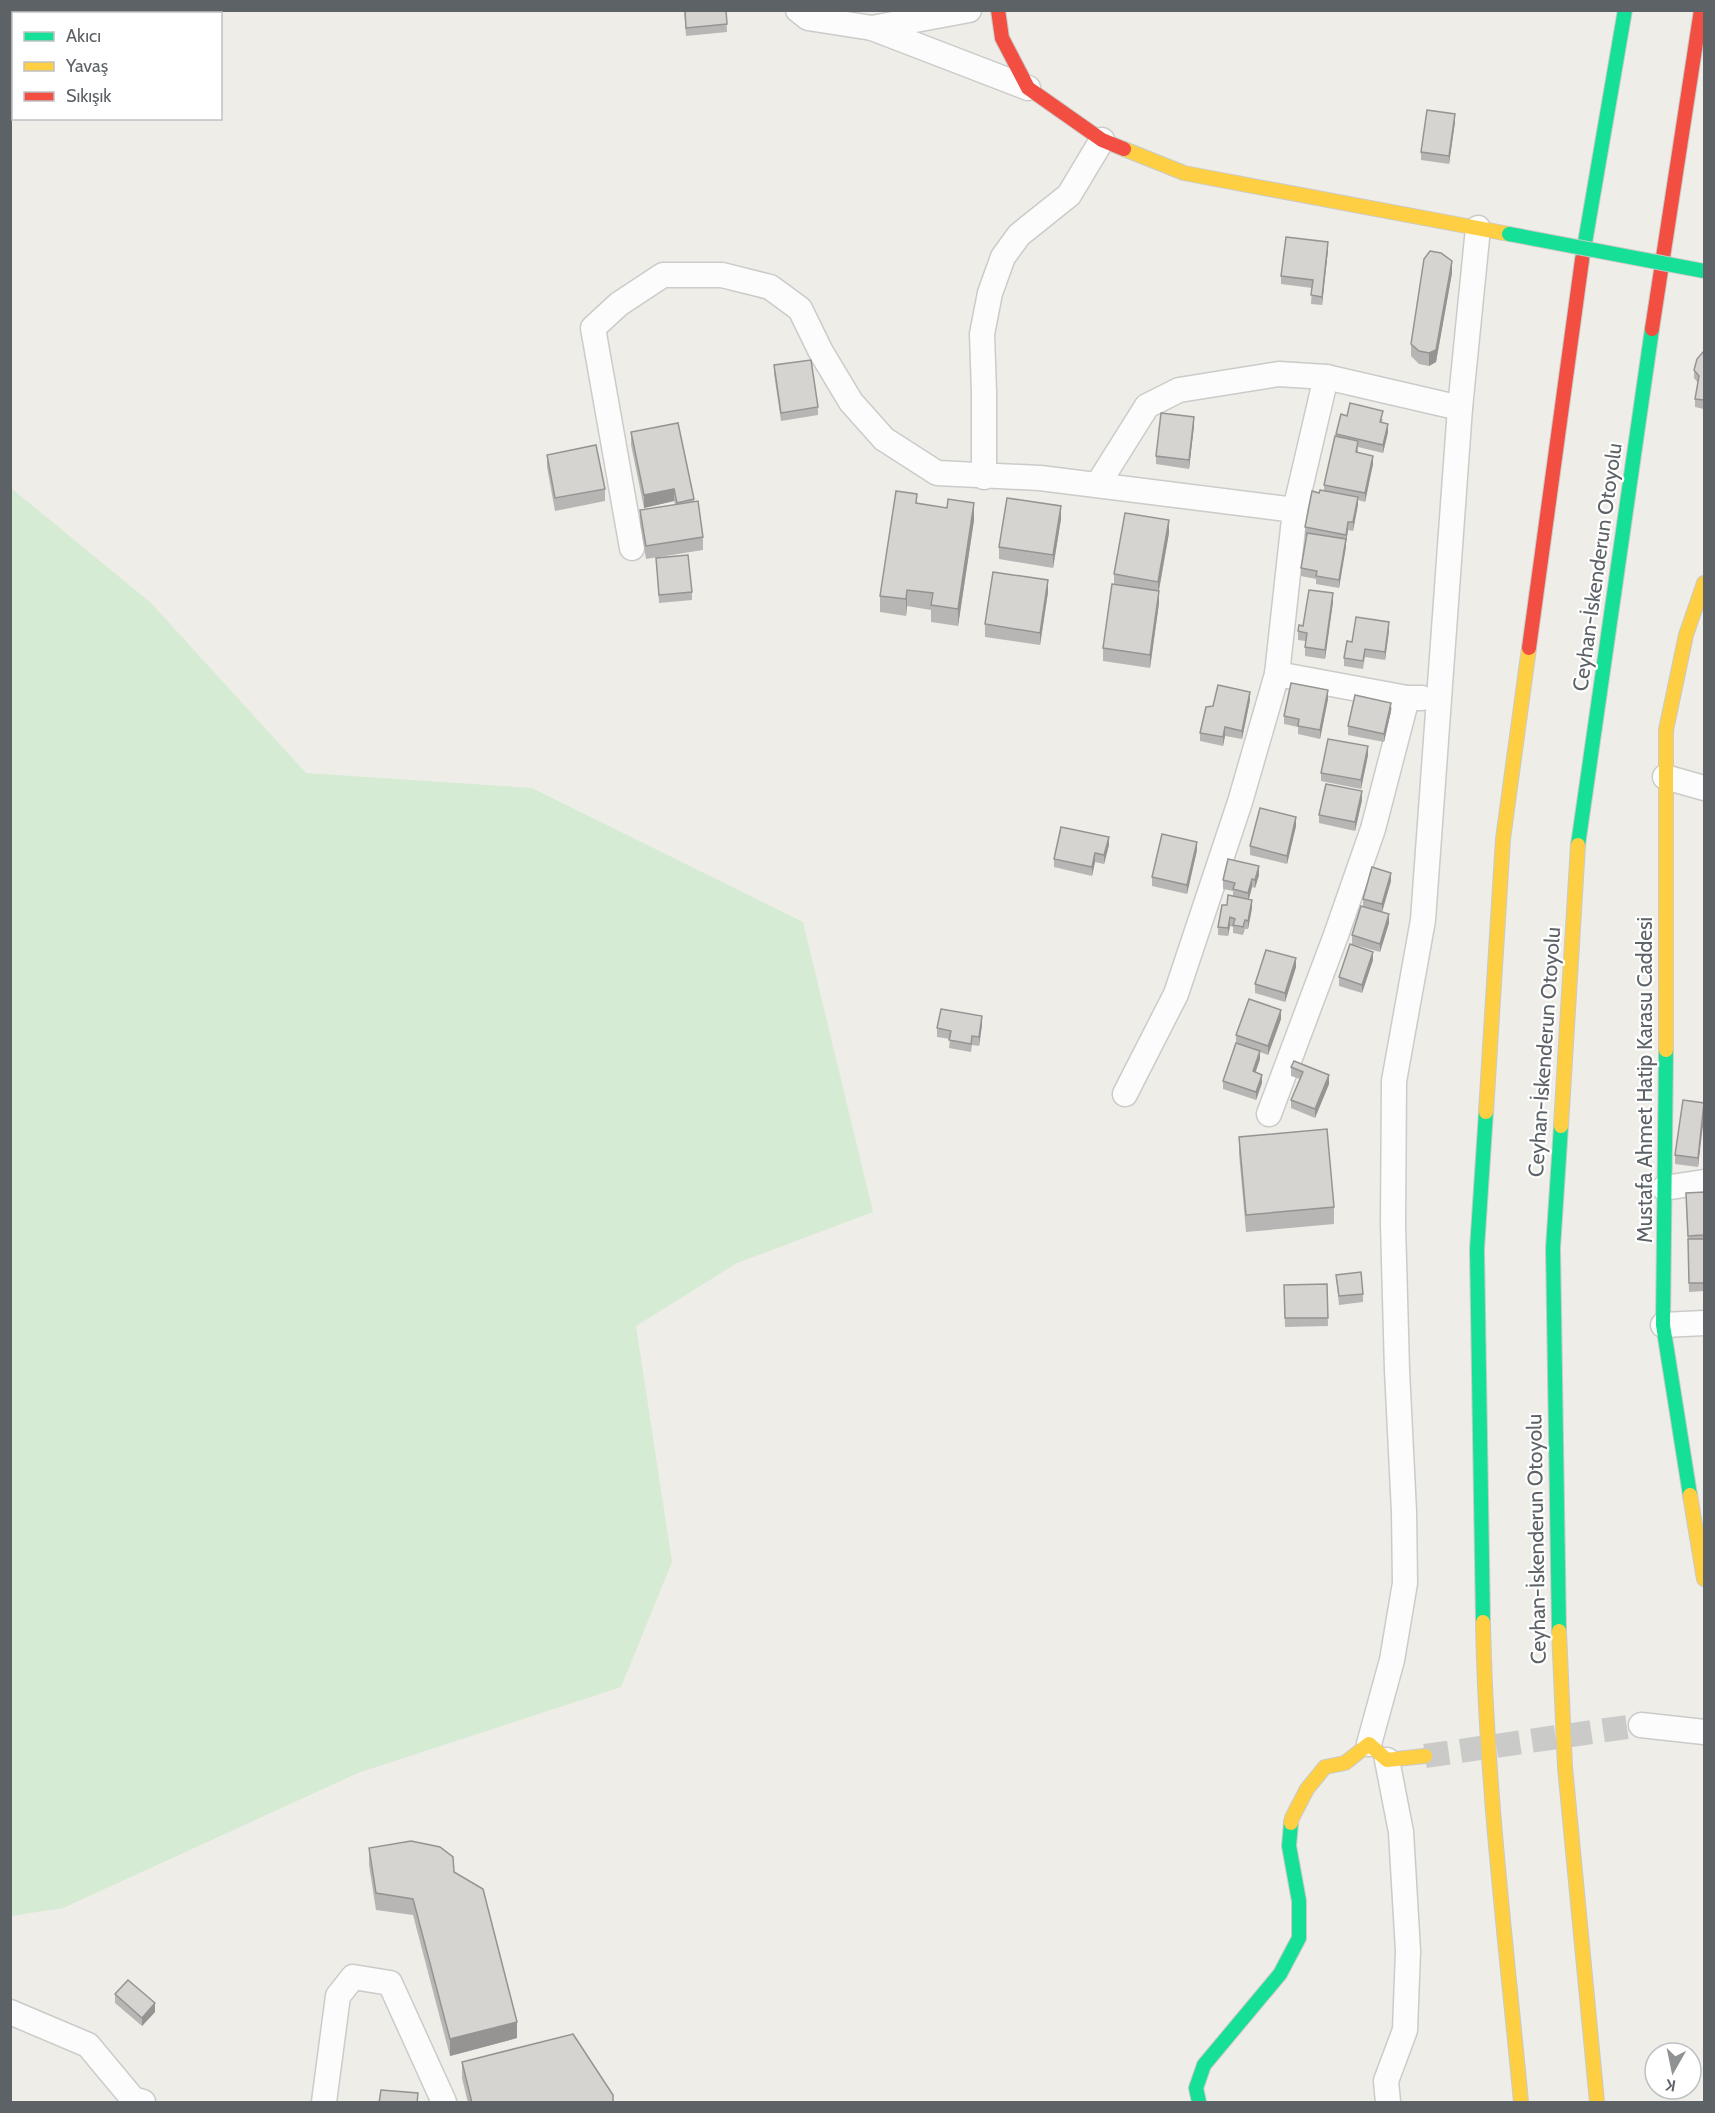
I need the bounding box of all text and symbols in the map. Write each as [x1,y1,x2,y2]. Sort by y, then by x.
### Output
legend [12,12,222,120]
text: Akıcı [66,25,101,47]
text: Yavaş [65,55,108,77]
text: Sıkışık [66,85,112,107]
street label: Ceyhan-İskenderun Otoyolu [1567,441,1627,693]
street label: Mustafa Ahmet Hatip Karasu Caddesi [1632,917,1657,1243]
street label: Ceyhan-İskenderun Otoyolu [1523,926,1565,1178]
street label: Ceyhan-İskenderun Otoyolu [1521,1414,1551,1664]
north arrow [1643,2041,1703,2101]
text: K [1664,2075,1677,2095]

